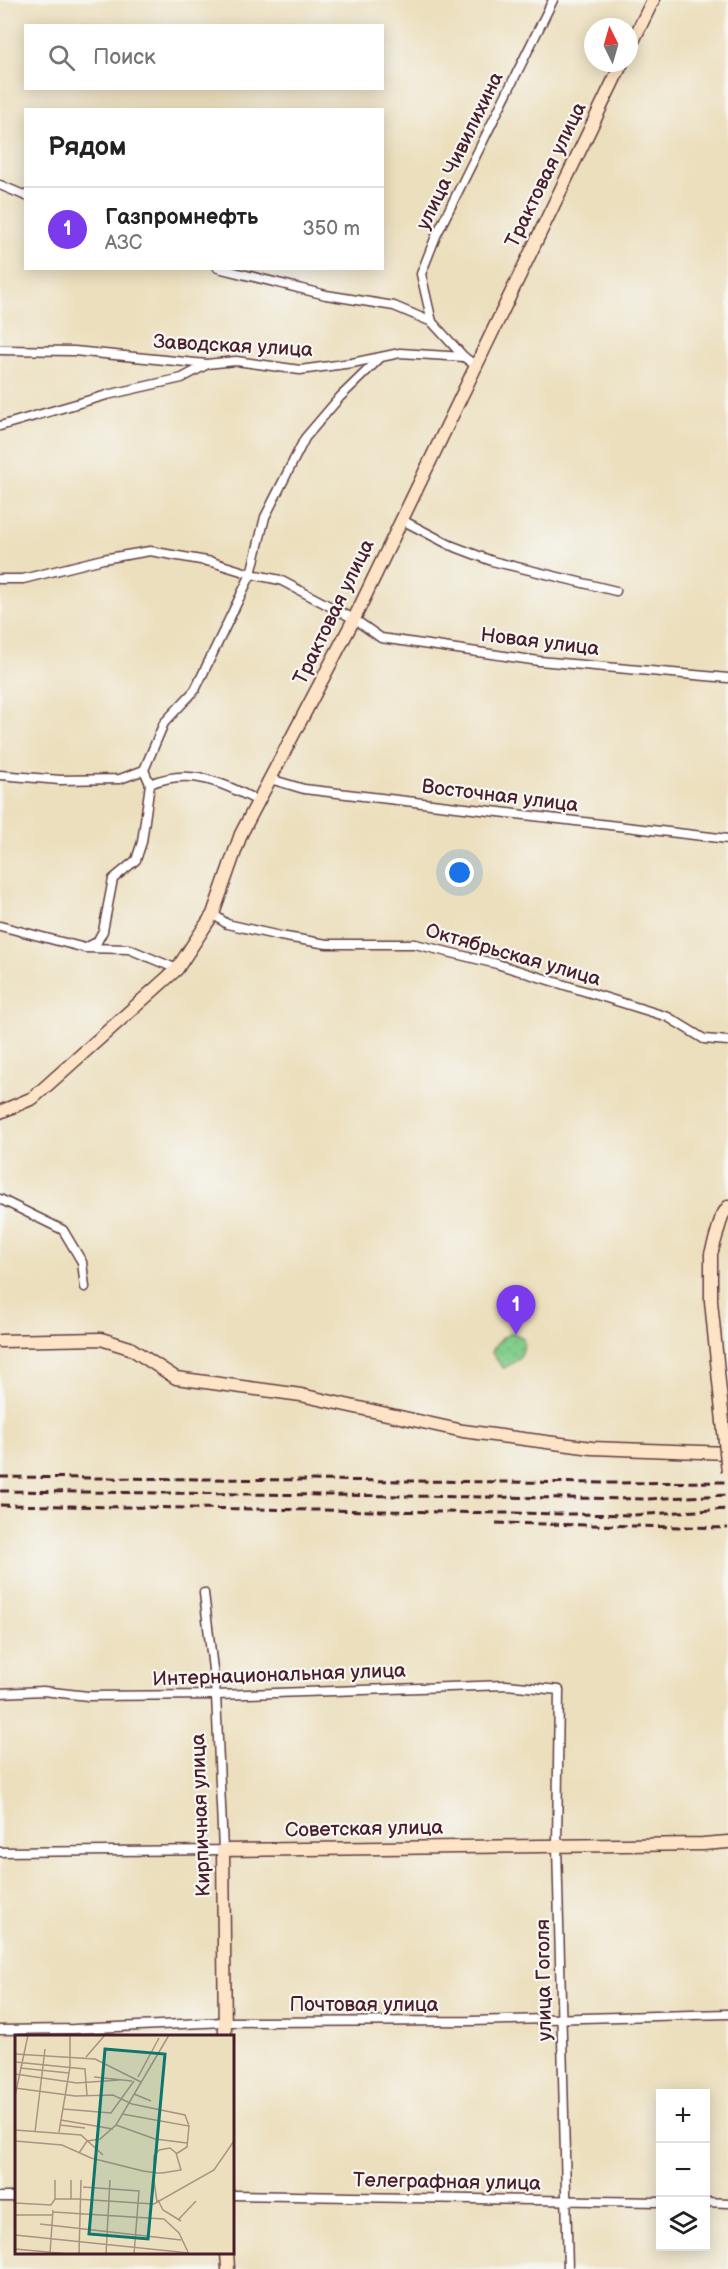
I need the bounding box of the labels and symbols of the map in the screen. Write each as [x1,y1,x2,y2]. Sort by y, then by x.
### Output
north arrow [584,18,638,72]
street label: улица Чивилихина [411,68,509,234]
street label: Трактовая улица [500,98,592,252]
street label: Заводская улица [153,330,314,362]
street label: Трактовая улица [288,535,380,689]
street label: Новая улица [479,623,601,661]
street label: Восточная улица [420,774,580,818]
your location [445,858,474,887]
street label: Октябрьская улица [423,918,604,992]
pin: 1 [496,1286,536,1335]
street label: Интернациональная улица [152,1659,406,1691]
street label: Кирпичная улица [186,1733,216,1897]
street label: Советская улица [285,1816,444,1842]
street label: улица Гоголя [531,1919,557,2041]
street label: Почтовая улица [289,1993,439,2017]
inset map [15,2035,234,2254]
street label: Телеграфная улица [353,2168,541,2196]

